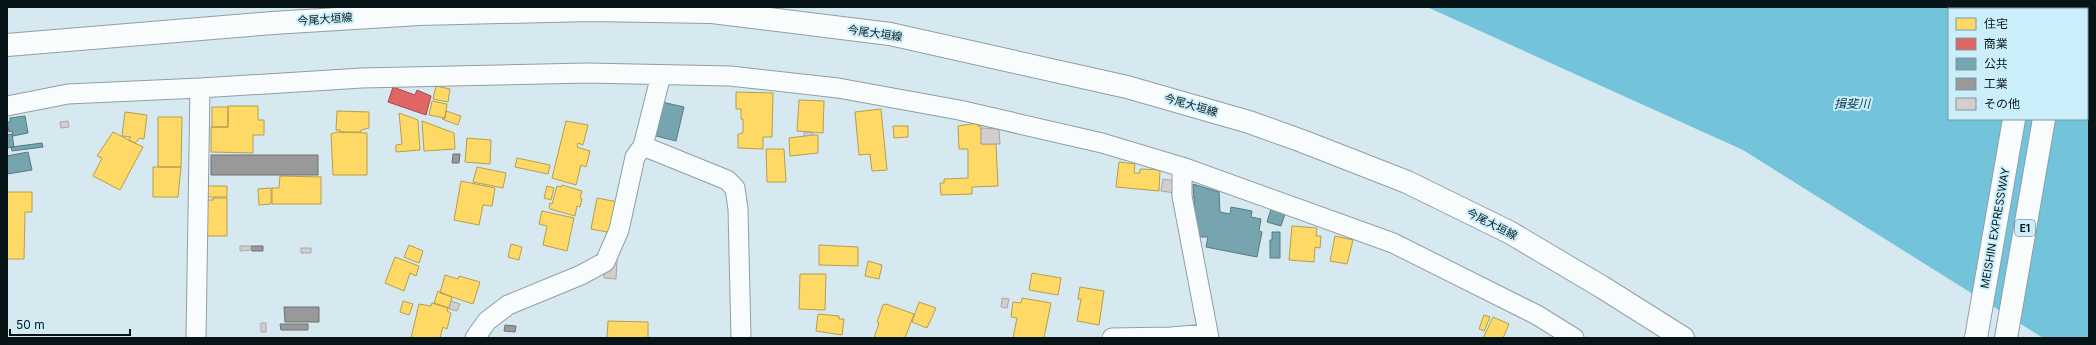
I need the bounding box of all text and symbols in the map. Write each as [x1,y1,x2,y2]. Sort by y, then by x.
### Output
legend [1948,8,2088,120]
street label: 今尾大垣線 [297,10,353,28]
text: 住宅 [1984,16,2008,31]
street label: 今尾大垣線 [847,22,903,44]
text: 商業 [1984,36,2008,51]
text: 公共 [1984,56,2008,71]
text: 工業 [1984,76,2008,91]
street label: 今尾大垣線 [1163,91,1219,119]
water label: 揖斐川 [1834,96,1872,111]
text: その他 [1984,96,2020,111]
street label: MEISHIN EXPRESSWAY [1977,166,2013,290]
street label: 今尾大垣線 [1464,205,1520,243]
road number: E1 [2015,220,2035,236]
scale bar [10,311,130,337]
text: 50 m [16,317,45,332]

